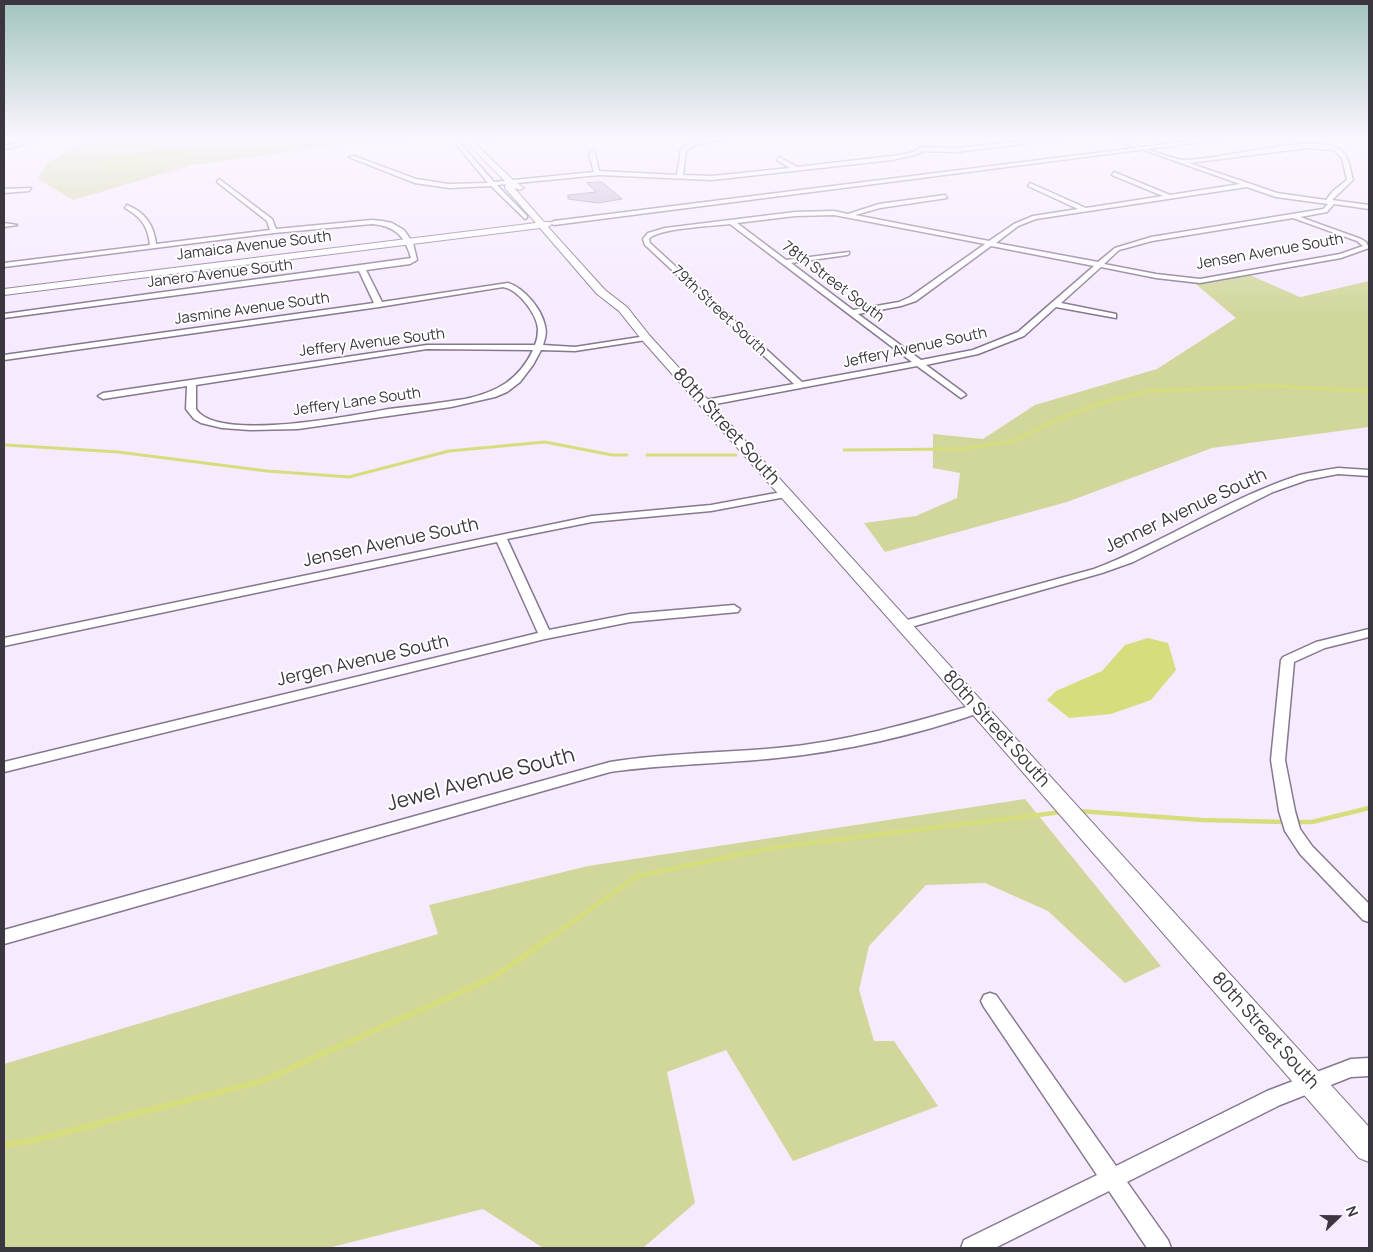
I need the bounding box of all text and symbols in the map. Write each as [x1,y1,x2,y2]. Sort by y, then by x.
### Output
street label: Jamaica Avenue South [176,228,332,264]
street label: Jensen Avenue South [1195,230,1345,274]
street label: 78th Street South [778,238,888,326]
street label: Janero Avenue South [146,256,294,292]
street label: 79th Street South [668,262,770,360]
street label: Jasmine Avenue South [173,289,331,329]
street label: Jeffery Avenue South [841,324,989,372]
street label: Jeffery Avenue South [298,325,446,361]
street label: 80th Street South [668,364,784,490]
street label: Jeffery Lane South [292,384,422,420]
street label: Jenner Avenue South [1102,464,1270,558]
street label: Jensen Avenue South [301,514,481,572]
street label: Jergen Avenue South [275,631,451,691]
street label: 80th Street South [938,666,1054,792]
street label: Jewel Avenue South [384,743,578,817]
street label: 80th Street South [1207,968,1323,1094]
north arrow [1313,1192,1363,1242]
text: N [1342,1203,1363,1219]

